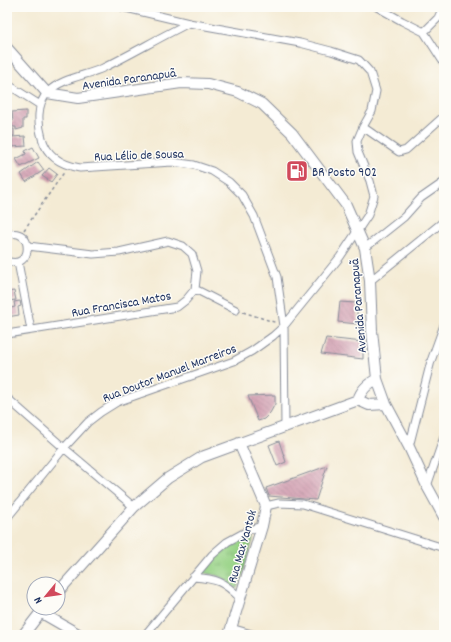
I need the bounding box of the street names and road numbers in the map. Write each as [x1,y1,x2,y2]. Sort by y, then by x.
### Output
street label: Avenida Paranapuã [81,64,178,96]
street label: Rua Lélio de Sousa [94,145,185,168]
street label: Avenida Paranapuã [346,257,373,354]
street label: Rua Francisca Matos [70,287,173,324]
street label: Rua Doutor Manuel Marreiros [100,340,240,409]
street label: Rua Max Yantok [224,508,263,585]

